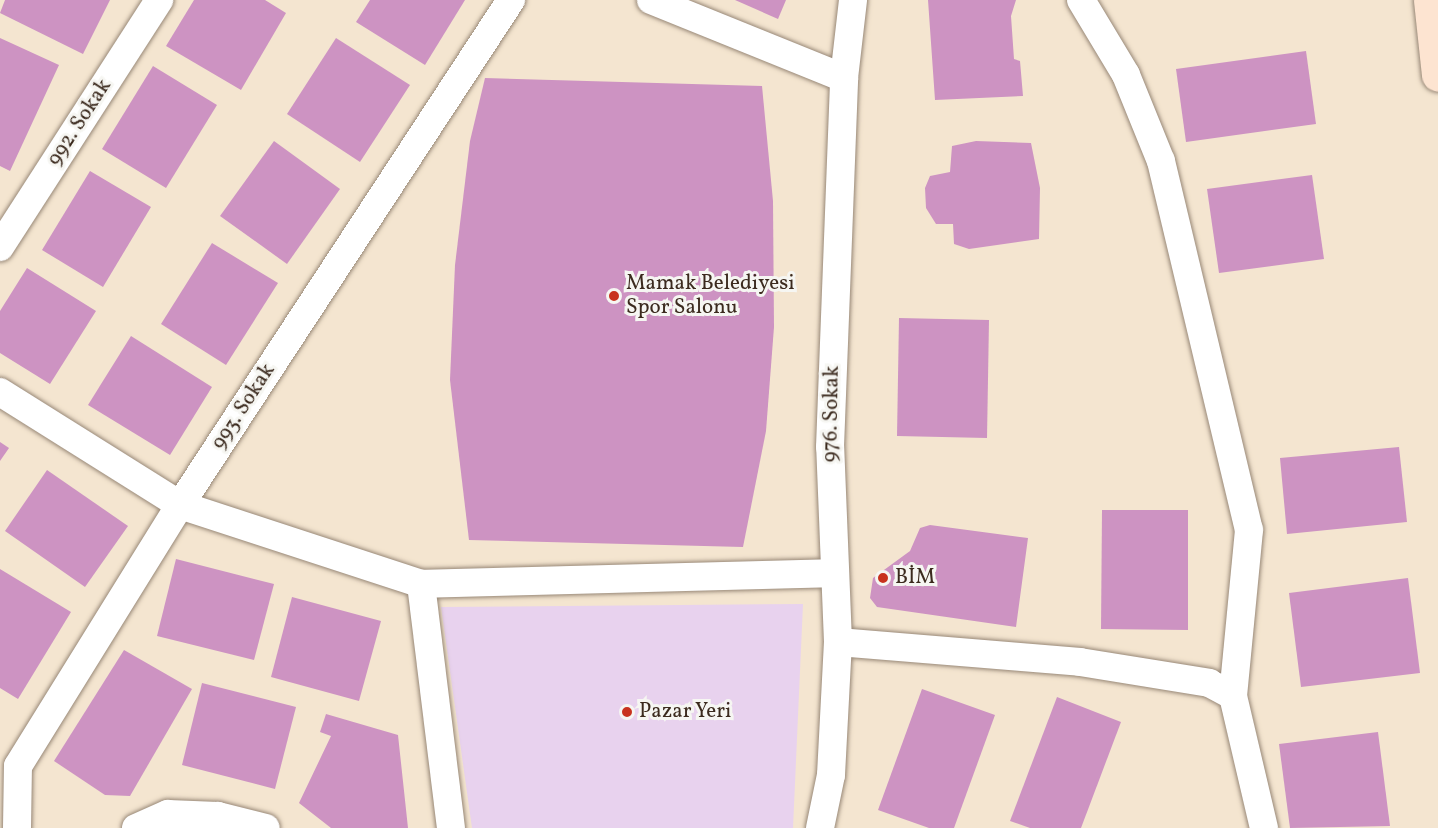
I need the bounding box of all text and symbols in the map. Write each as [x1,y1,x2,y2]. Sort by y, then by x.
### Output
street label: 992. Sokak [43,75,117,171]
place label: Mamak Belediyesi Spor Salonu [626,271,795,321]
marker: Mamak Belediyesi Spor Salonu [607,289,621,303]
street label: 993. Sokak [207,359,281,455]
street label: 976. Sokak [819,365,845,463]
place label: BİM [895,565,935,591]
marker: BİM [876,571,890,585]
place label: Pazar Yeri [639,699,732,725]
marker: Pazar Yeri [620,705,634,719]

